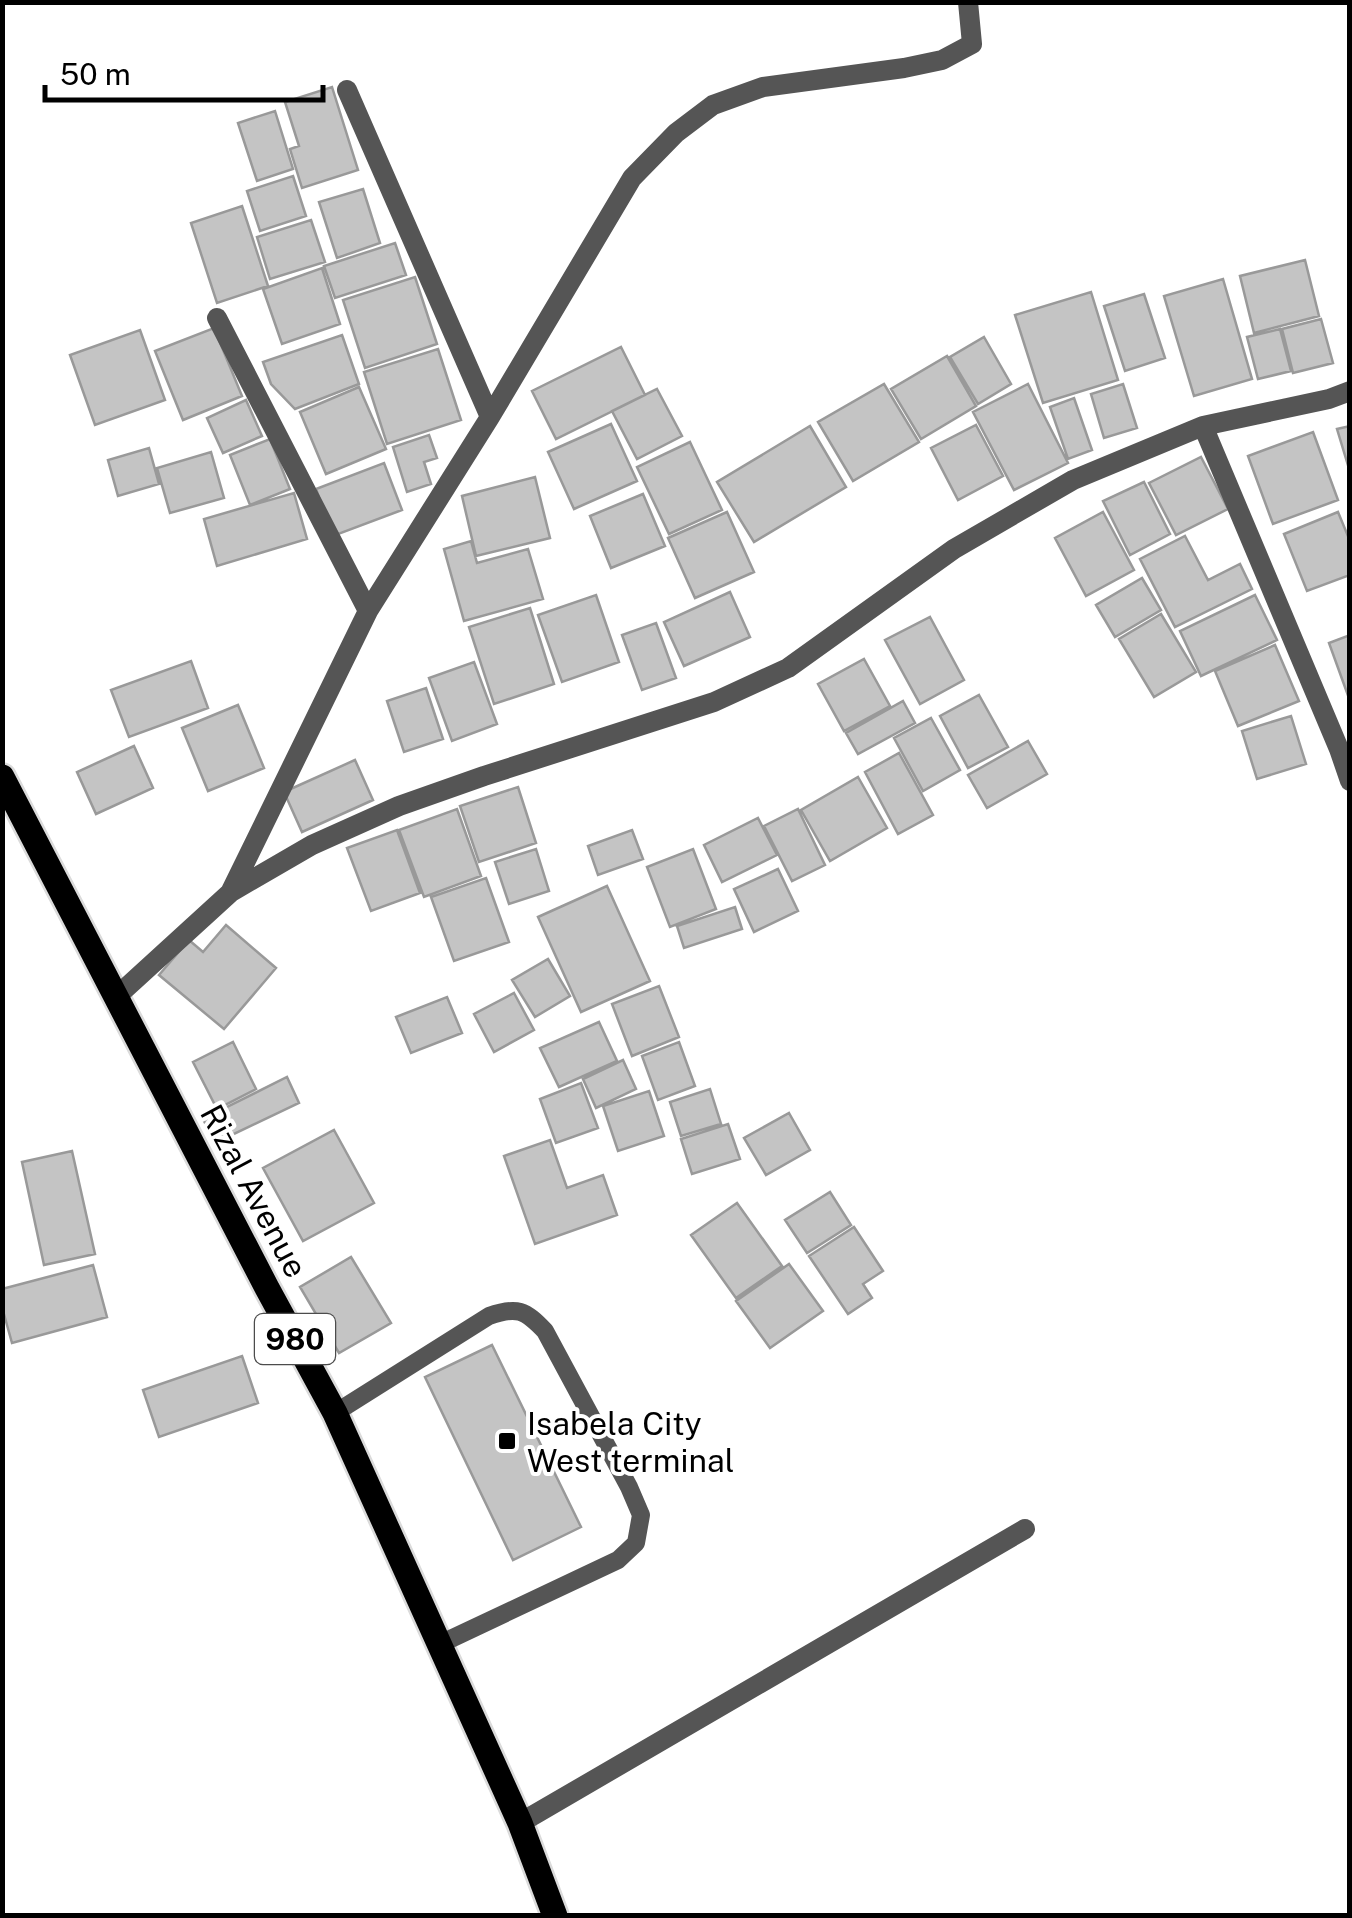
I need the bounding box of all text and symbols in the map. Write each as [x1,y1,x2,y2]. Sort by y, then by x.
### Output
scale bar [45,40,322,102]
text: 50 m [60,56,131,92]
street label: Rizal Avenue [193,1098,315,1284]
road number: 980 [255,1314,335,1364]
place label: Isabela City West terminal [527,1405,734,1479]
marker: Isabela City West terminal [496,1430,518,1452]

